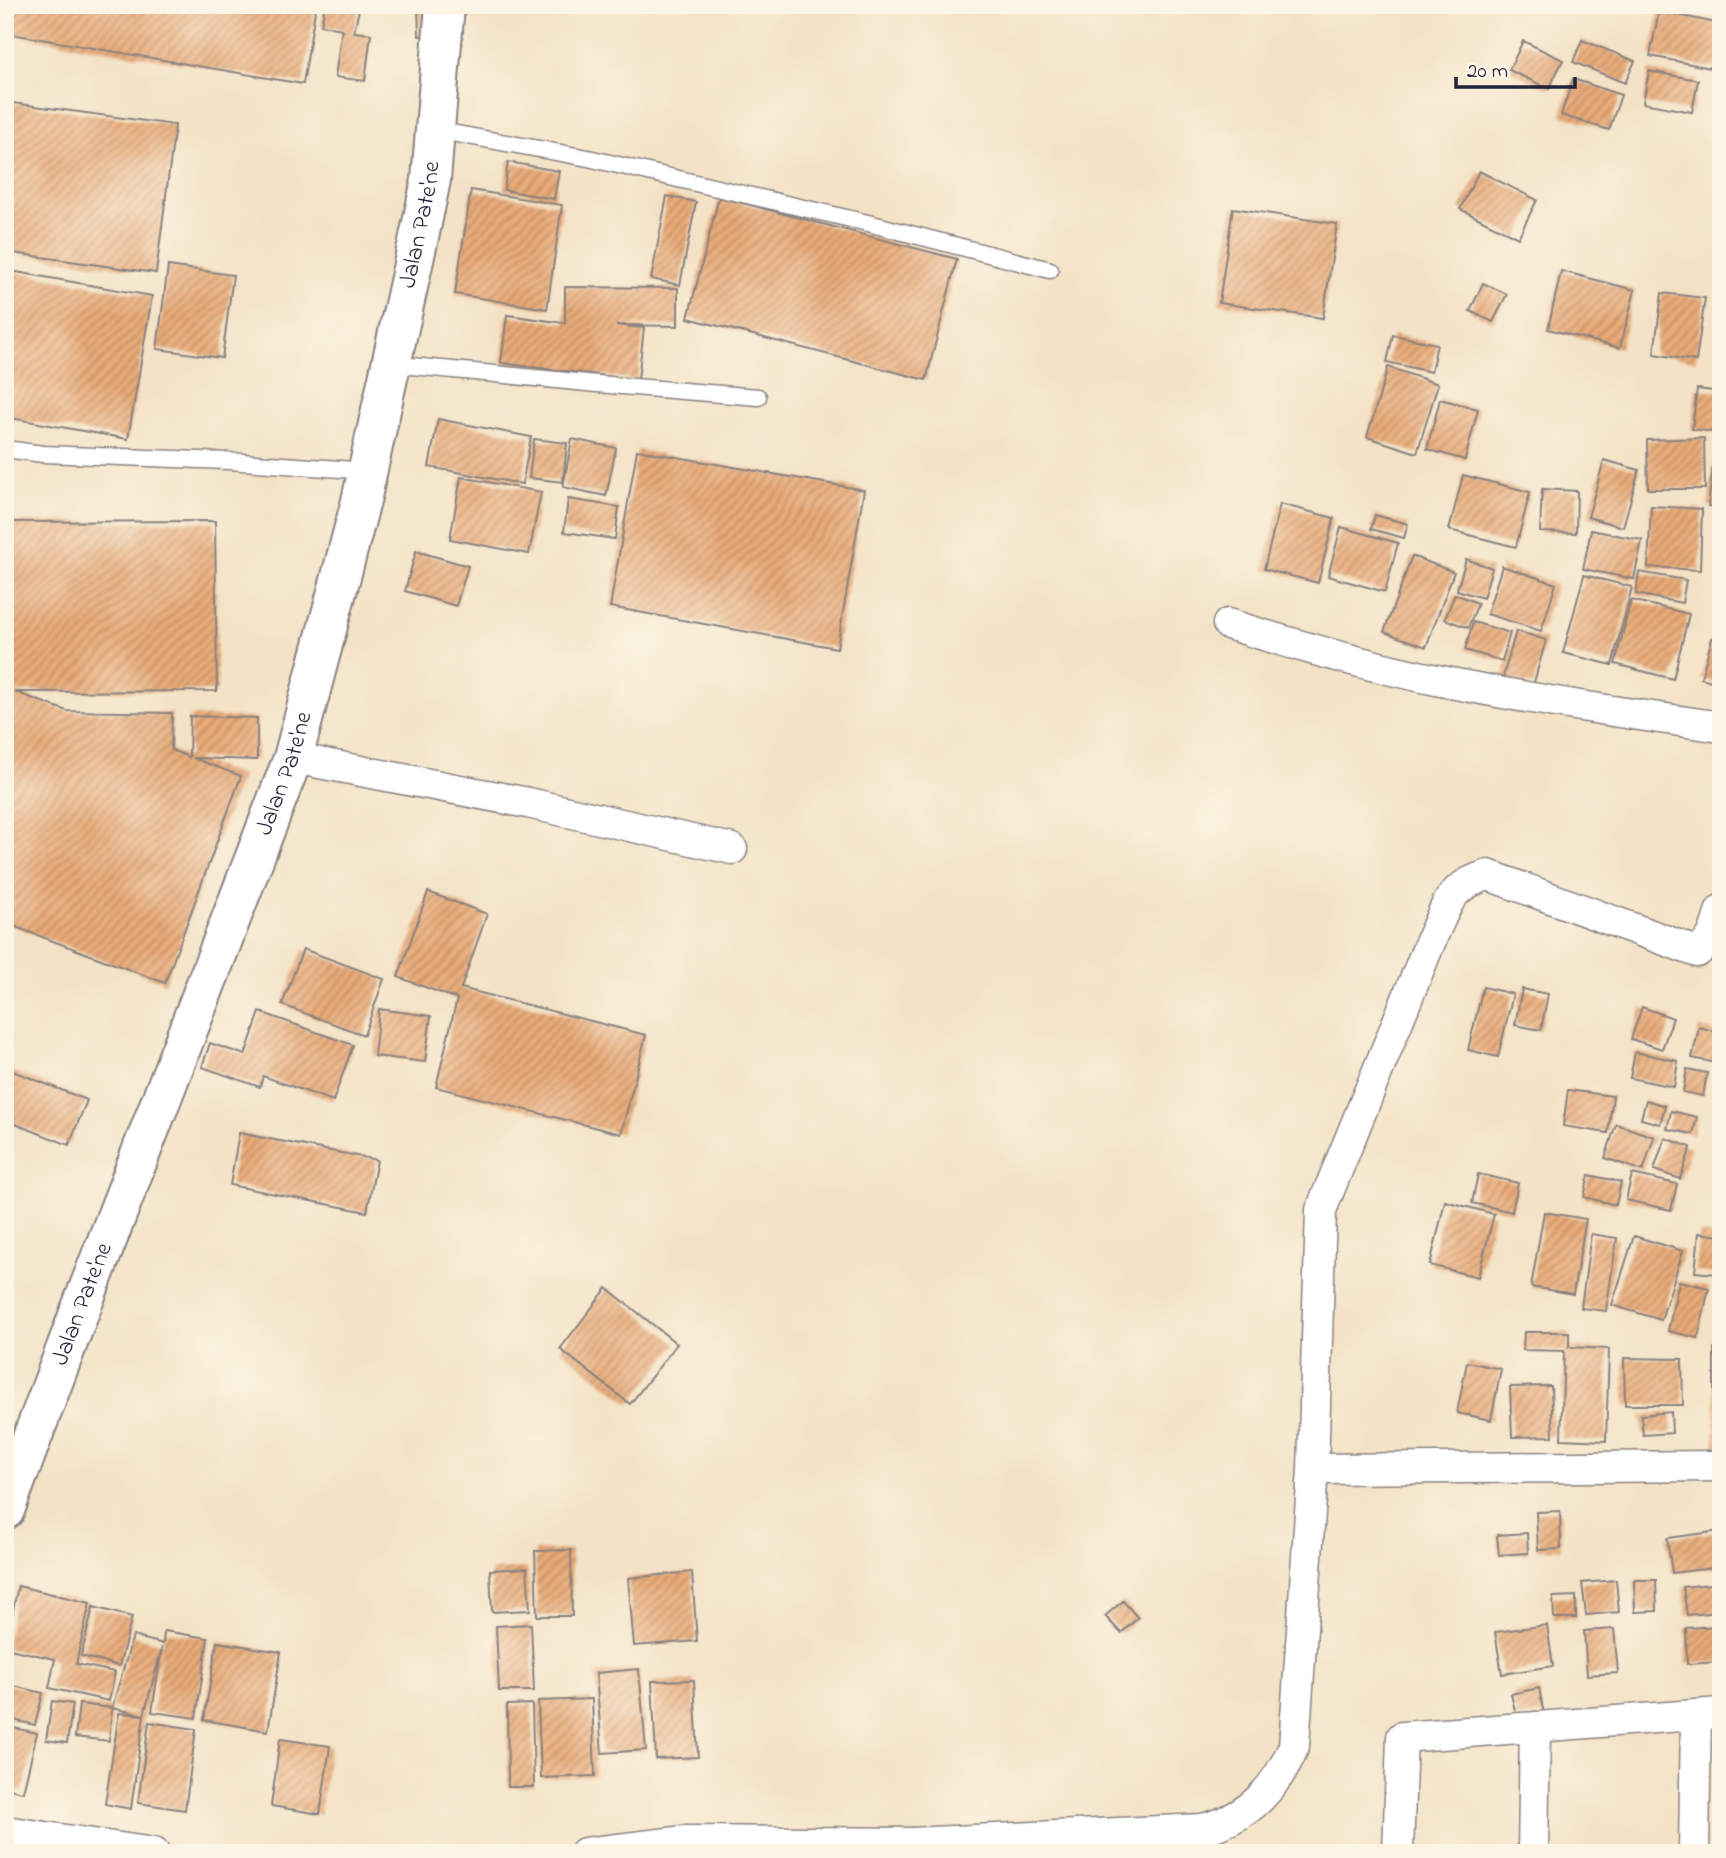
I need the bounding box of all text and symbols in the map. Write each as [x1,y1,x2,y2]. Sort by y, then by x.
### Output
scale bar [1456,46,1576,90]
text: 20 m [1467,57,1508,87]
street label: Jalan Pate'ne [391,160,450,291]
street label: Jalan Pate'ne [247,708,322,841]
street label: Jalan Pate'ne [43,1237,122,1371]

